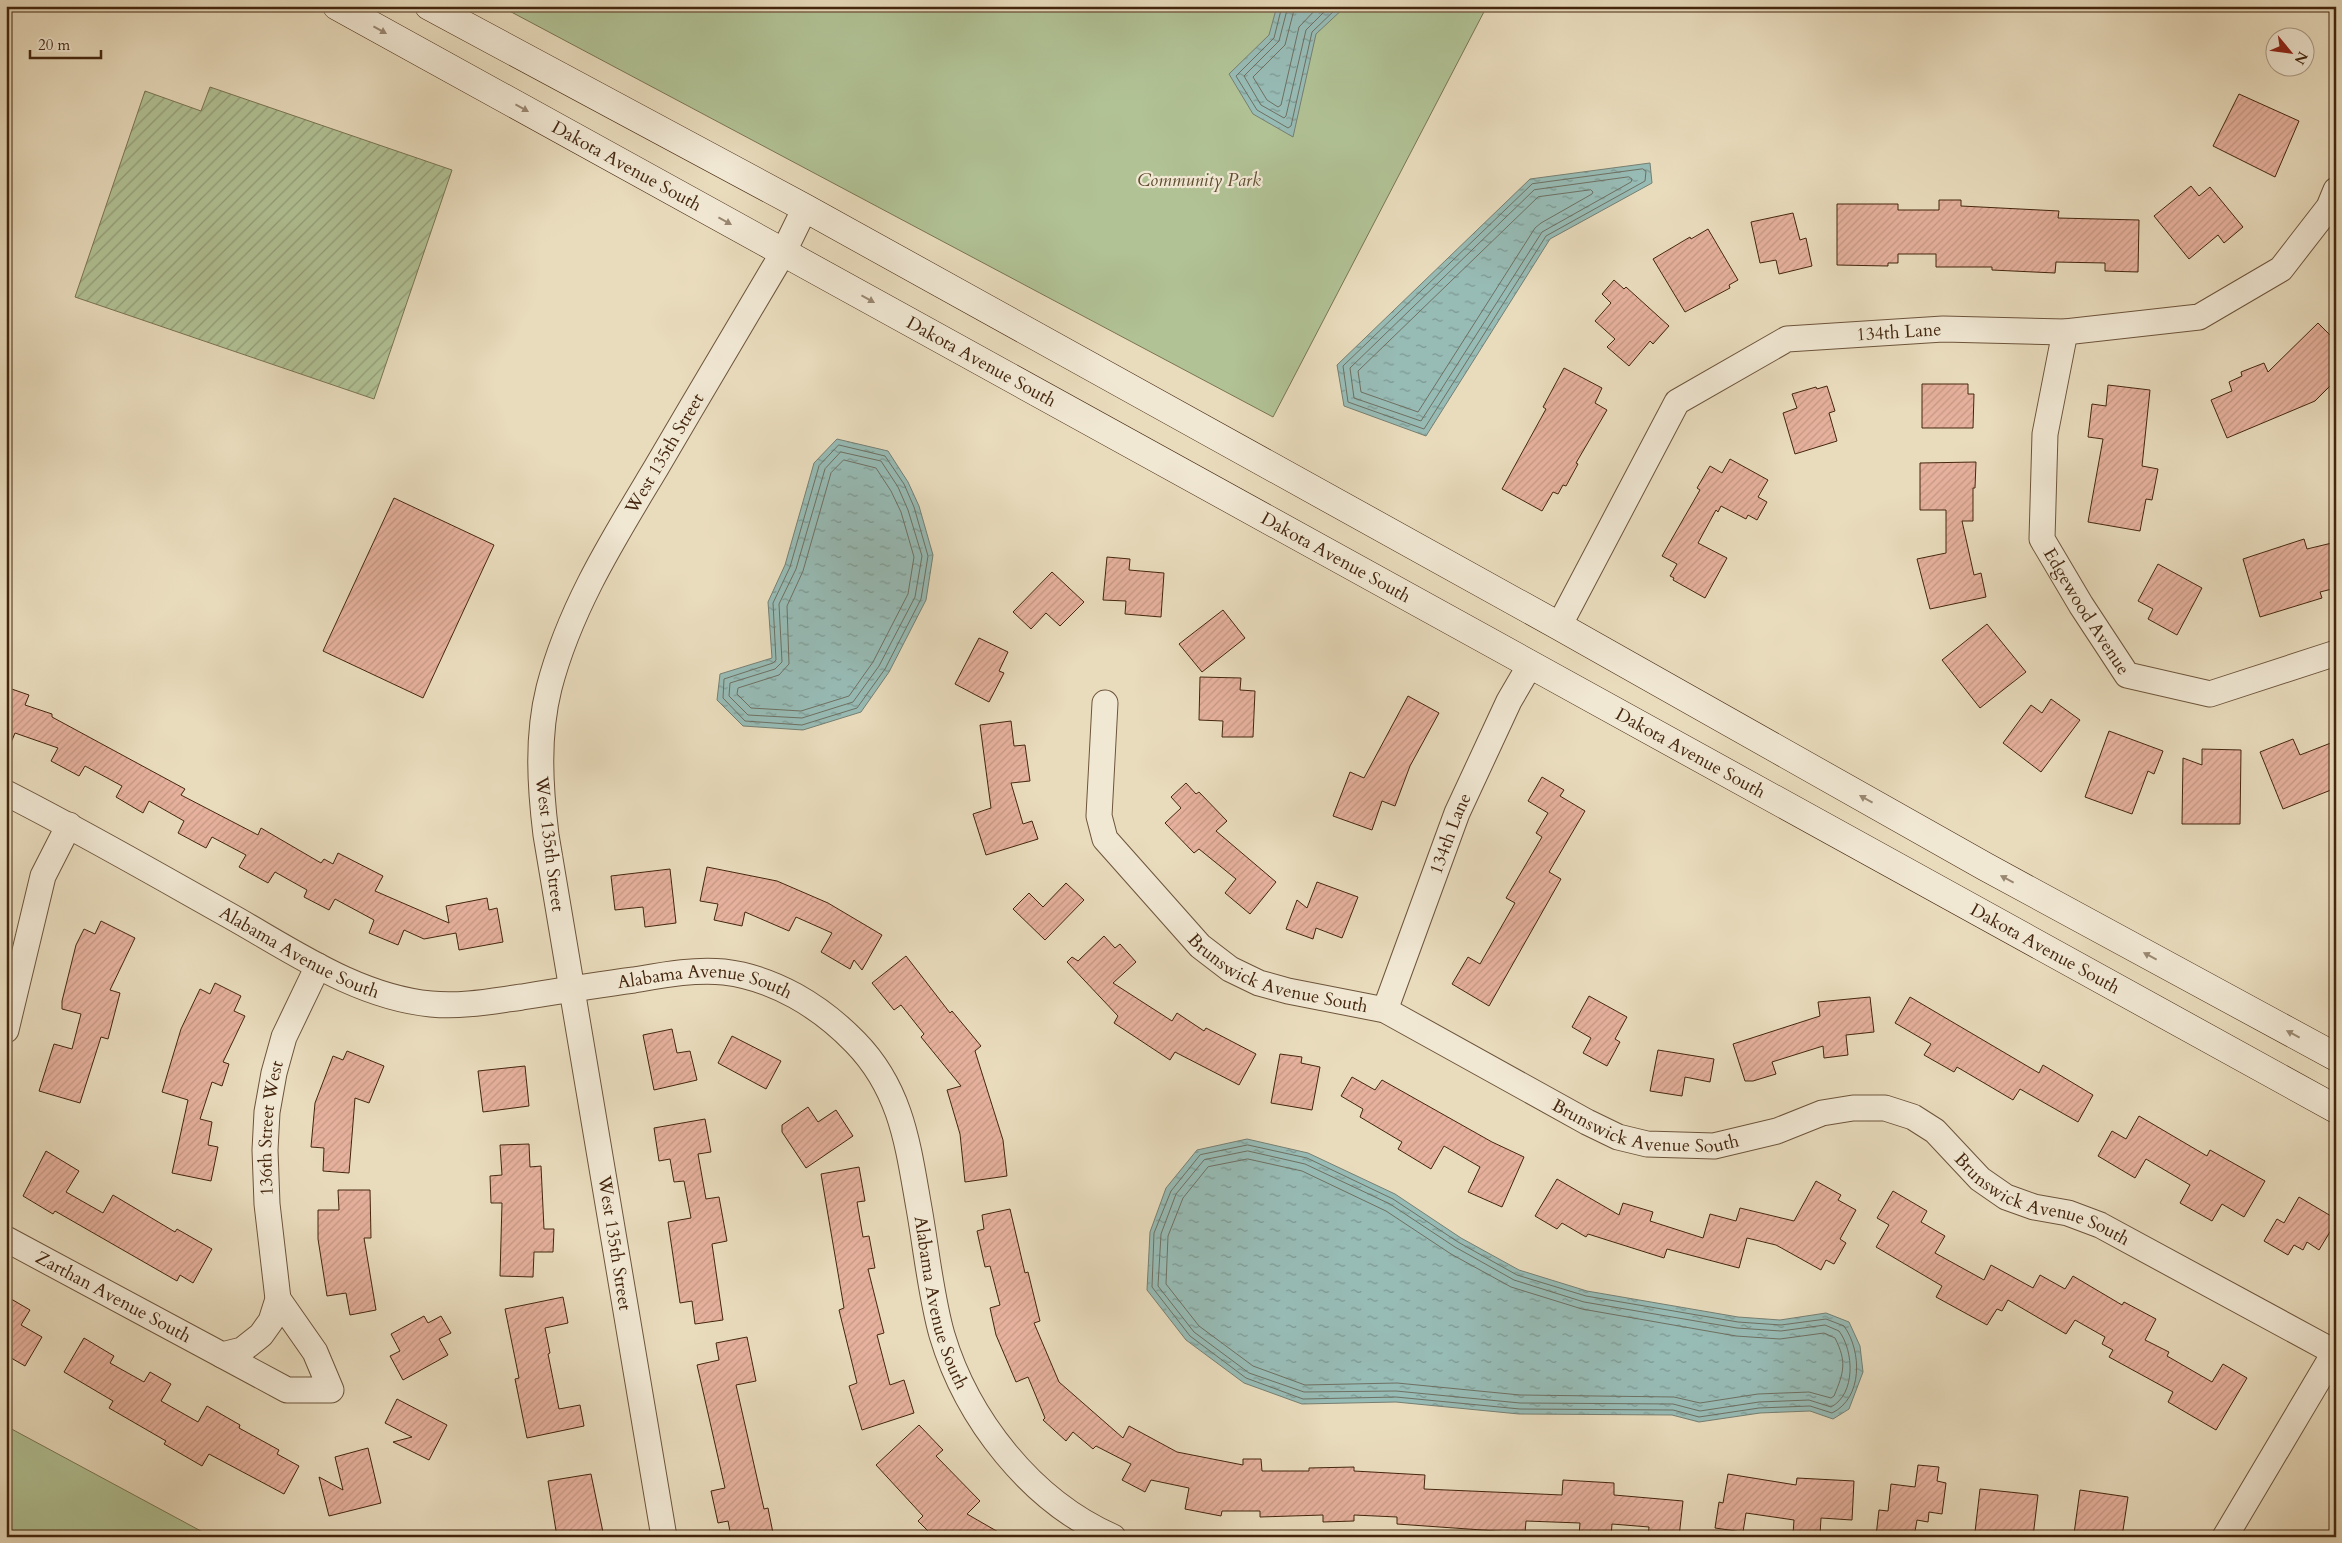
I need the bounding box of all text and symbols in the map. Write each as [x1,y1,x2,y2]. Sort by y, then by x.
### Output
one-way arrow [372,26,387,34]
scale bar [30,28,101,60]
north arrow [2264,28,2314,78]
text: 20 m [38,35,70,55]
text: N [2290,48,2312,68]
one-way arrow [515,104,529,113]
street label: Dakota Avenue South [547,115,706,218]
park label: Community Park [1137,168,1261,193]
one-way arrow [718,217,733,225]
one-way arrow [861,295,874,304]
street label: Dakota Avenue South [902,311,1061,413]
street label: 134th Lane [1856,317,1942,348]
street label: West 135th Street [619,389,710,520]
street label: Dakota Avenue South [1256,506,1415,609]
street label: Edgewood Avenue [2037,543,2136,680]
street label: Dakota Avenue South [1611,702,1770,805]
street label: West 135th Street [529,774,570,913]
street label: 134th Lane [1424,789,1478,878]
one-way arrow [1858,795,1873,803]
one-way arrow [2000,875,2015,883]
street label: Dakota Avenue South [1966,898,2124,1000]
street label: Alabama Avenue South [214,900,383,1005]
street label: Brunswick Avenue South [1181,928,1370,1019]
one-way arrow [2143,952,2157,961]
street label: Alabama Avenue South [616,959,797,1005]
one-way arrow [2286,1030,2300,1038]
street label: 136th Street West [253,1058,290,1196]
street label: Brunswick Avenue South [1547,1093,1742,1159]
street label: Brunswick Avenue South [1948,1147,2134,1252]
street label: West 135th Street [591,1173,638,1312]
street label: Alabama Avenue South [908,1214,974,1394]
street label: Zarthan Avenue South [31,1245,196,1349]

